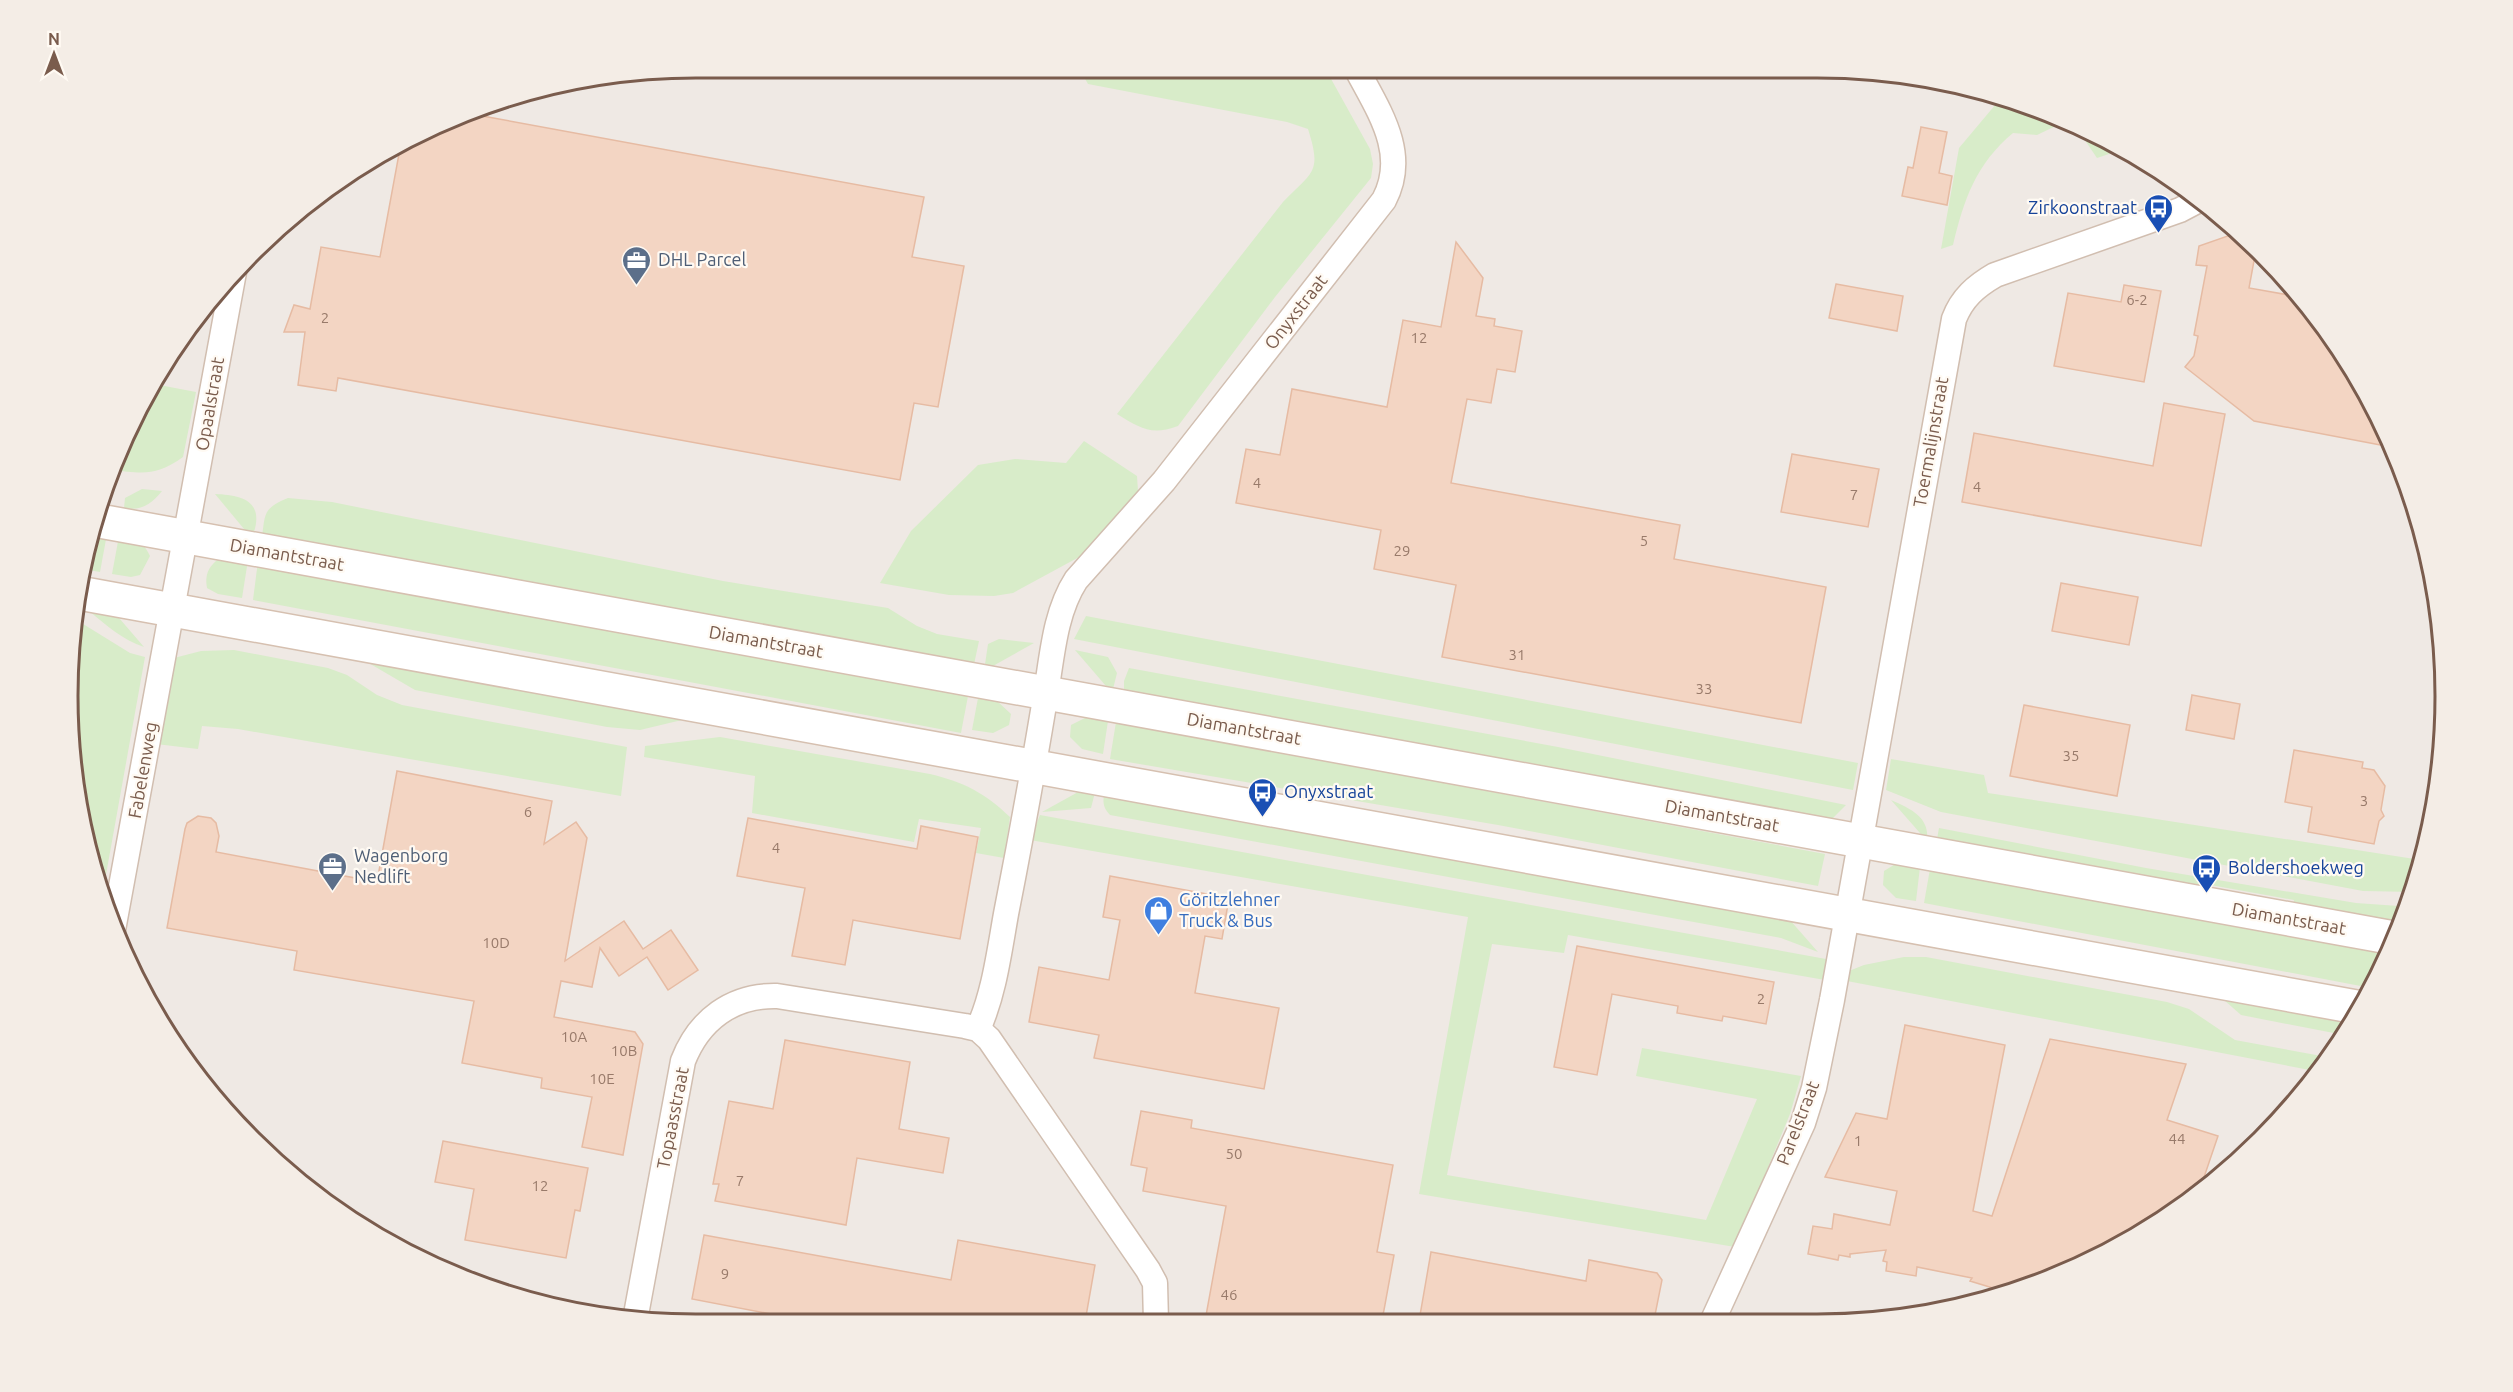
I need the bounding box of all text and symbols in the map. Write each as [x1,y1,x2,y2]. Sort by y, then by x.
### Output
north arrow [24,24,84,84]
text: N [48,30,60,48]
bus stop icon: Zirkoonstraat [2142,192,2174,234]
place label: Zirkoonstraat [2028,197,2137,217]
office icon: DHL Parcel [621,244,653,286]
place label: DHL Parcel [658,249,746,269]
street label: Onyxstraat [1260,270,1331,353]
house number: 6-2 [2126,291,2148,308]
house number: 2 [321,309,329,326]
house number: 12 [1411,329,1427,346]
street label: Opaalstraat [191,355,227,452]
street label: Toermalijnstraat [1909,375,1951,509]
house number: 4 [1253,474,1261,491]
house number: 4 [1973,478,1981,495]
house number: 7 [1850,486,1858,503]
house number: 5 [1640,532,1648,549]
street label: Diamantstraat [228,534,346,574]
house number: 29 [1394,542,1410,559]
street label: Diamantstraat [707,621,825,661]
house number: 31 [1509,646,1525,663]
house number: 33 [1696,680,1712,697]
street label: Diamantstraat [1185,708,1303,748]
street label: Fabelenweg [124,720,160,820]
house number: 35 [2063,747,2079,764]
bus stop icon: Onyxstraat [1247,776,1279,818]
place label: Onyxstraat [1284,781,1373,801]
house number: 3 [2360,792,2368,809]
street label: Diamantstraat [1663,795,1781,835]
house number: 6 [524,803,532,820]
house number: 4 [772,839,780,856]
place label: Wagenborg Nedlift [354,845,448,886]
office icon: Wagenborg Nedlift [317,850,349,892]
bus stop icon: Boldershoekweg [2191,852,2223,894]
place label: Boldershoekweg [2228,857,2364,877]
place label: Göritzlehner Truck & Bus [1179,889,1280,930]
shop icon: Göritzlehner Truck & Bus [1142,894,1174,936]
street label: Diamantstraat [2230,898,2348,938]
house number: 10D [482,934,510,951]
house number: 2 [1757,990,1765,1007]
house number: 10A [561,1028,588,1045]
house number: 10B [611,1042,637,1059]
street label: Topaasstraat [652,1065,692,1171]
house number: 10E [589,1070,615,1087]
street label: Parelstraat [1772,1078,1822,1168]
house number: 44 [2169,1130,2185,1147]
house number: 1 [1854,1132,1862,1149]
house number: 50 [1226,1145,1242,1162]
house number: 7 [736,1172,744,1189]
house number: 12 [532,1177,548,1194]
house number: 9 [721,1265,729,1282]
house number: 46 [1221,1286,1237,1303]

